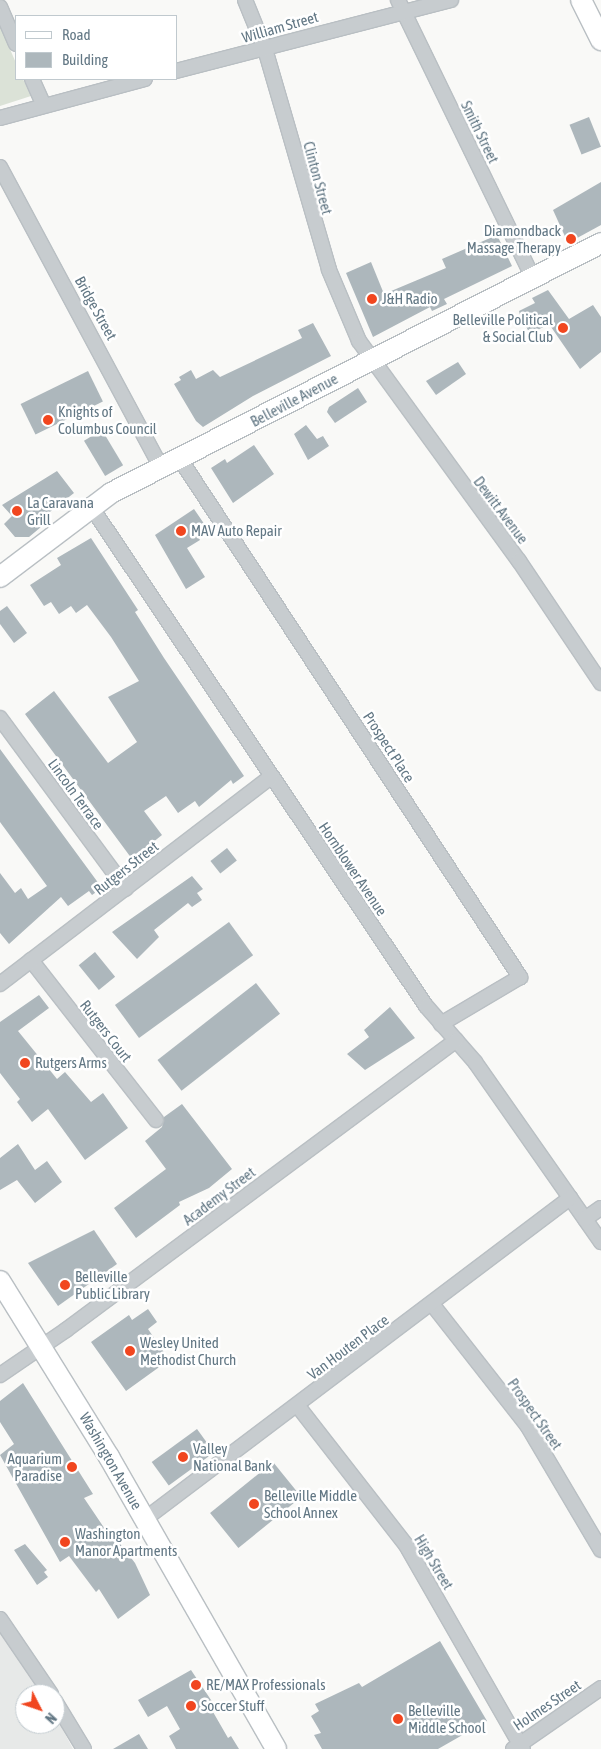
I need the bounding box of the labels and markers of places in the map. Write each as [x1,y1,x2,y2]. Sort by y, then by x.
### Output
place label: Diamondback Massage Therapy [467,221,561,256]
marker: Diamondback Massage Therapy [565,233,577,245]
place label: J&H Radio [382,290,437,308]
marker: J&H Radio [366,293,378,305]
place label: Belleville Political & Social Club [452,310,553,345]
marker: Belleville Political & Social Club [557,322,569,334]
place label: Knights of Columbus Council [58,402,157,437]
marker: Knights of Columbus Council [42,414,54,426]
place label: La Caravana Grill [27,493,94,528]
marker: La Caravana Grill [11,505,23,517]
place label: MAV Auto Repair [191,522,282,540]
marker: MAV Auto Repair [175,525,187,537]
place label: Rutgers Arms [35,1054,107,1072]
marker: Rutgers Arms [19,1057,31,1069]
place label: Belleville Public Library [75,1267,150,1302]
marker: Belleville Public Library [59,1279,71,1291]
place label: Wesley United Methodist Church [140,1333,236,1368]
marker: Wesley United Methodist Church [124,1345,136,1357]
place label: Valley National Bank [193,1439,272,1474]
place label: Aquarium Paradise [7,1449,62,1484]
marker: Valley National Bank [177,1451,189,1463]
marker: Aquarium Paradise [66,1461,78,1473]
place label: Belleville Middle School Annex [264,1486,357,1521]
marker: Belleville Middle School Annex [248,1498,260,1510]
place label: Washington Manor Apartments [75,1524,177,1559]
marker: Washington Manor Apartments [59,1536,71,1548]
place label: RE/MAX Professionals [206,1676,326,1694]
marker: RE/MAX Professionals [190,1679,202,1691]
place label: Soccer Stuff [201,1697,265,1715]
marker: Soccer Stuff [185,1700,197,1712]
place label: Belleville Middle School [408,1701,486,1736]
marker: Belleville Middle School [392,1713,404,1725]

